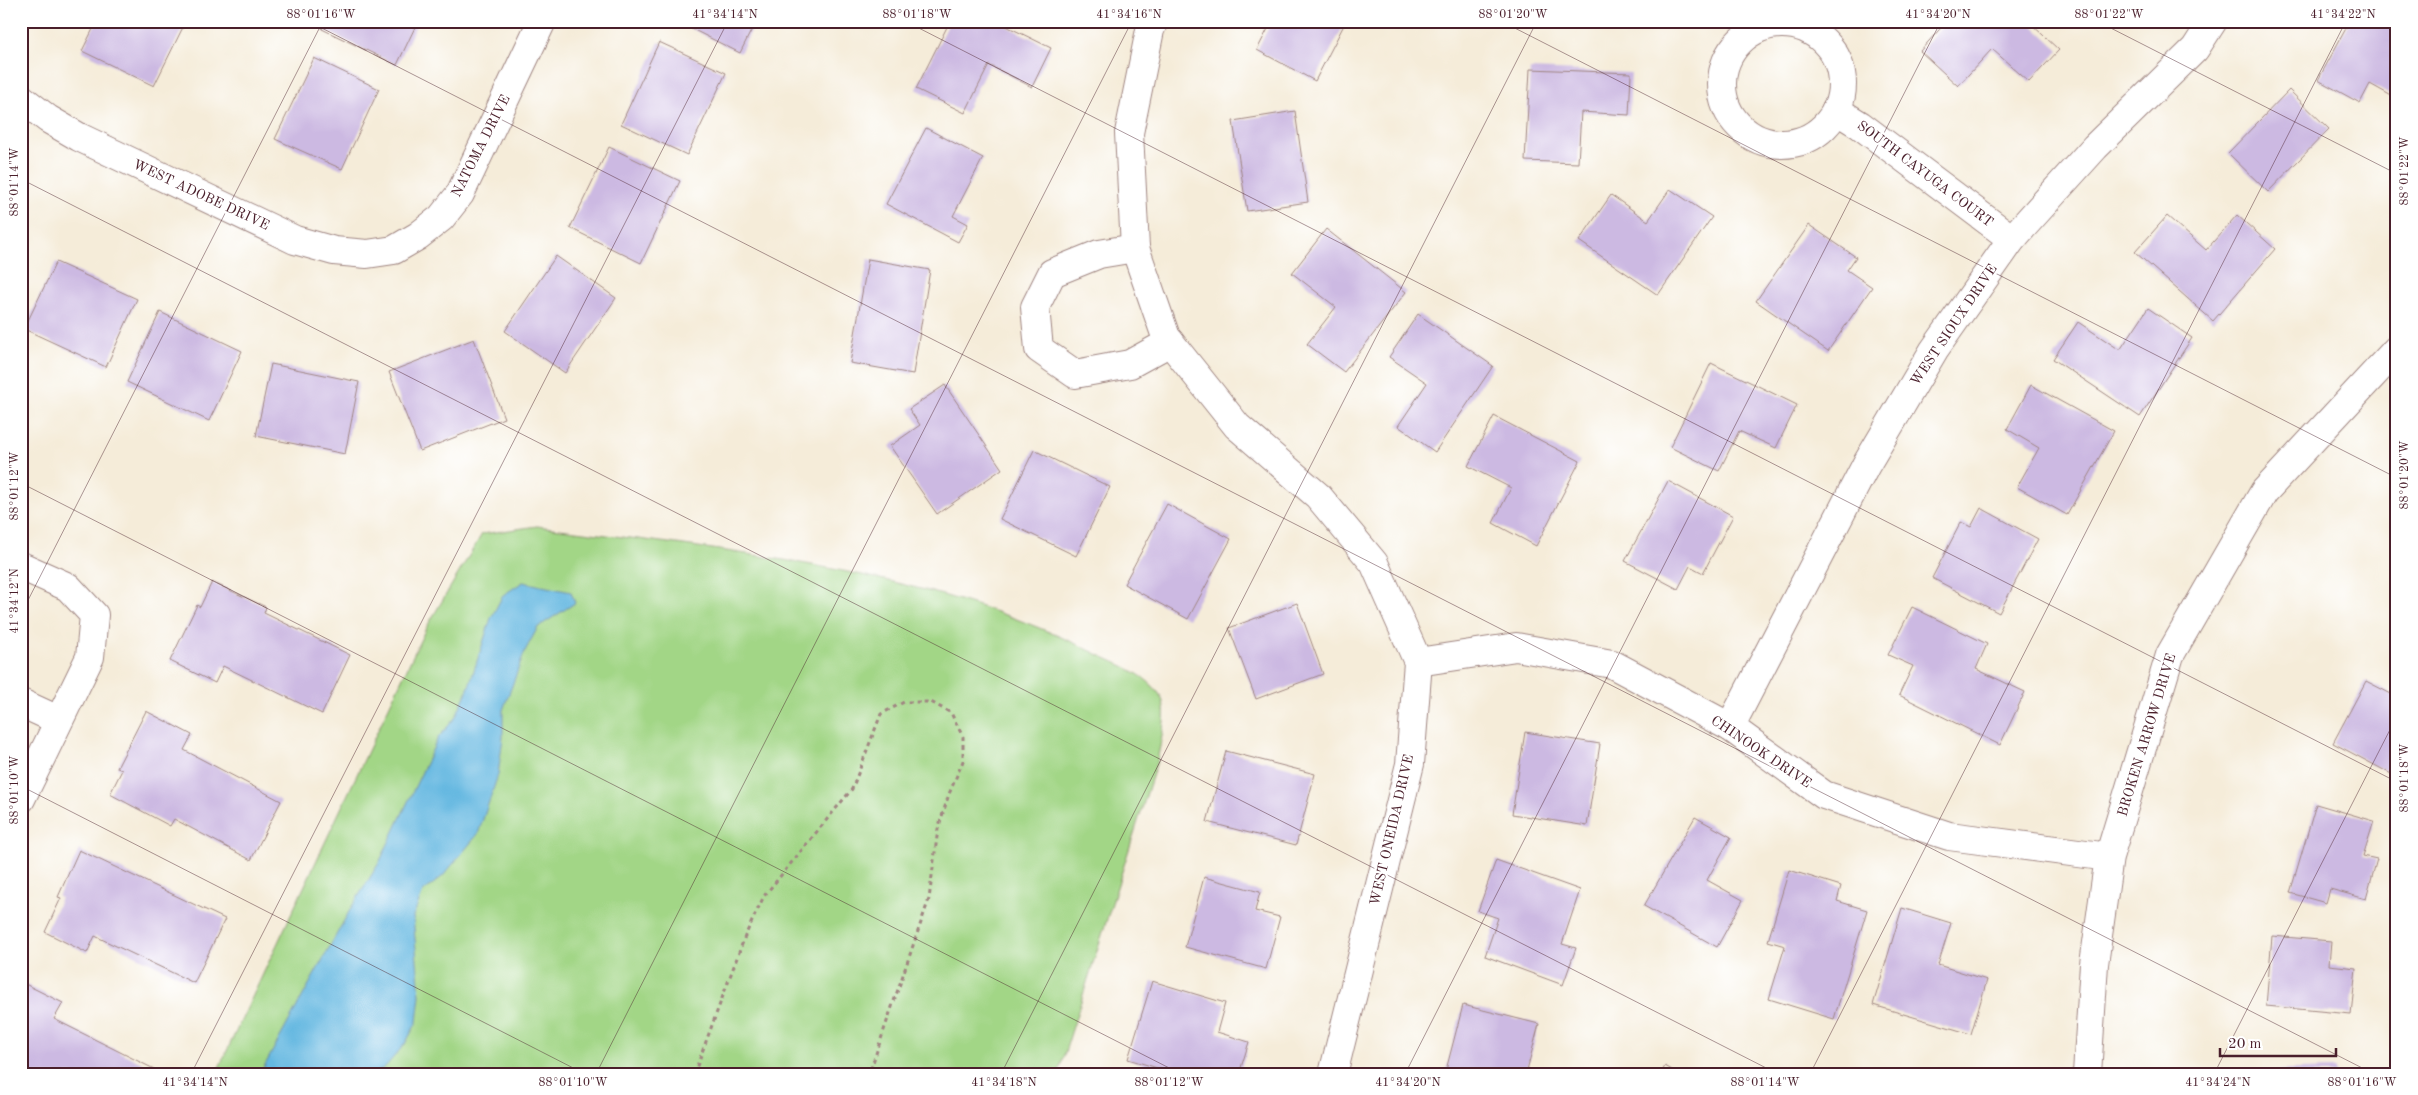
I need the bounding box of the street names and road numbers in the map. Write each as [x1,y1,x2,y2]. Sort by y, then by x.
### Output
street label: NATOMA DRIVE [449,93,513,199]
street label: SOUTH CAYUGA COURT [1854,118,1996,230]
street label: WEST ADOBE DRIVE [131,157,271,233]
street label: WEST SIOUX DRIVE [1908,262,2000,388]
street label: BROKEN ARROW DRIVE [2116,652,2178,818]
street label: CHINOOK DRIVE [1708,713,1814,791]
street label: WEST ONEIDA DRIVE [1368,753,1416,907]

